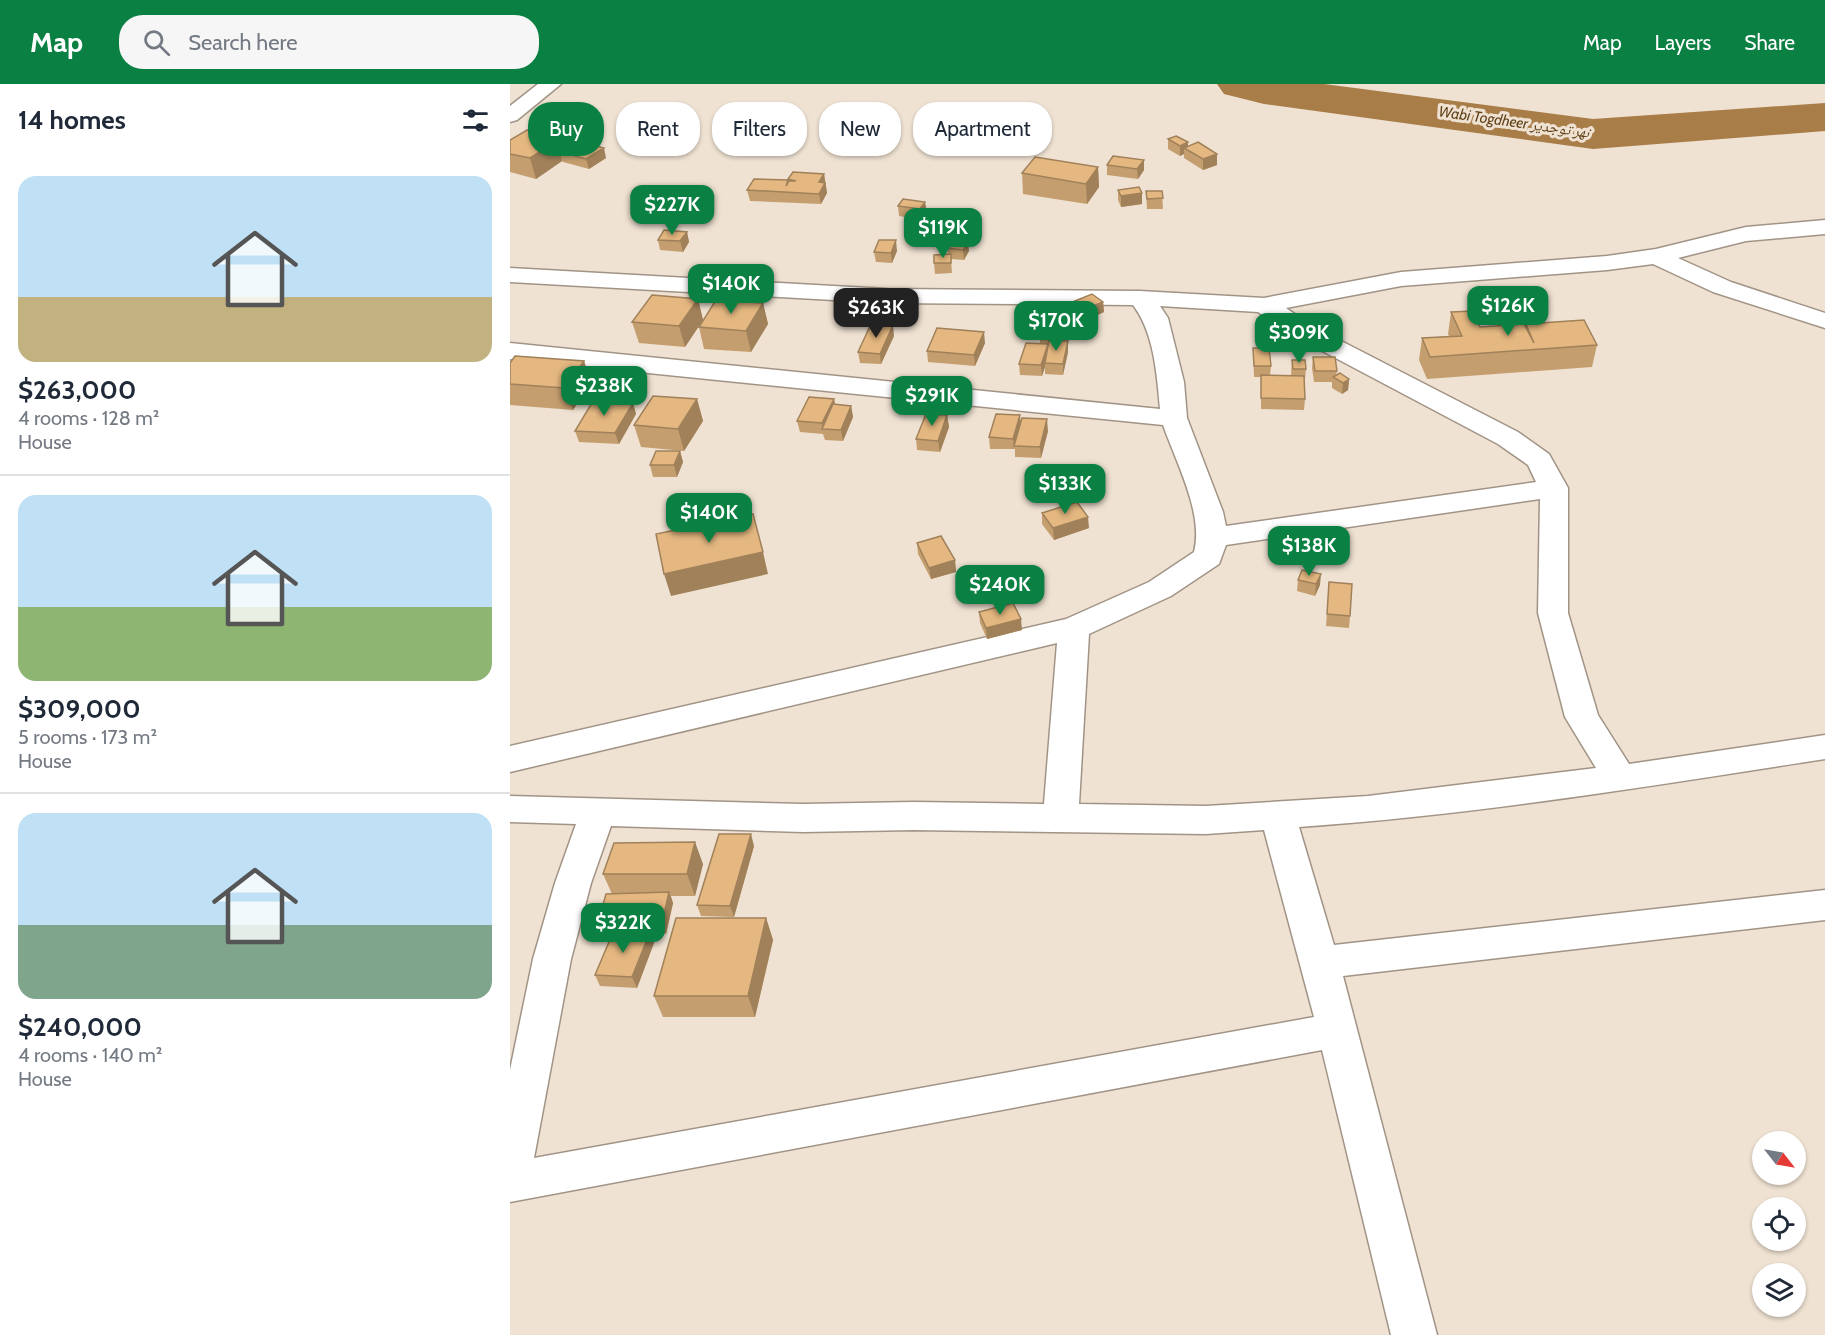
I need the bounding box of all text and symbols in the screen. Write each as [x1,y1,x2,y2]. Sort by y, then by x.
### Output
search box [119,15,539,69]
text: Map [30,25,83,59]
icon: search [140,26,173,59]
text: Search here [188,29,297,56]
text: Map [1583,30,1622,55]
text: Layers [1655,30,1711,55]
text: Share [1744,30,1795,55]
chip: Buy [528,102,604,156]
chip: Rent [616,102,700,156]
chip: Filters [712,102,807,156]
chip: New [819,102,901,156]
chip: Apartment [913,102,1052,156]
water label: Wabi Togdheer نهر توجدير [1437,103,1593,142]
text: 14 homes [18,104,126,136]
icon: filters [459,104,492,137]
pin: $227K [630,185,714,236]
text: $227K [644,192,700,216]
pin: $119K [901,208,985,259]
icon: home [201,215,309,323]
text: $119K [918,215,968,239]
pin: $140K [689,264,773,315]
text: $140K [702,271,760,295]
pin: $126K [1466,286,1550,337]
pin: $263K [834,288,918,339]
text: $126K [1481,293,1535,317]
text: $263K [848,295,904,319]
pin: $170K [1014,301,1098,352]
text: $170K [1028,308,1084,332]
pin: $309K [1257,313,1341,364]
text: $309K [1269,320,1329,344]
pin: $238K [562,366,646,417]
text: $238K [575,373,633,397]
text: $263,000 [18,374,136,406]
pin: $291K [890,376,974,427]
text: $291K [905,383,959,407]
text: 4 rooms · 128 m² [18,406,160,430]
text: House [18,430,72,454]
pin: $133K [1023,464,1107,515]
text: $133K [1038,471,1092,495]
pin: $140K [667,493,751,544]
text: $140K [680,500,738,524]
pin: $138K [1267,526,1351,577]
text: $138K [1282,533,1336,557]
icon: home [201,534,309,642]
pin: $240K [958,565,1042,616]
text: $240K [969,572,1031,596]
text: $309,000 [18,693,141,725]
text: 5 rooms · 173 m² [18,725,157,749]
text: House [18,749,72,773]
icon: home [201,852,309,960]
pin: $322K [581,903,665,954]
text: $322K [595,910,651,934]
text: $240,000 [18,1011,142,1043]
text: 4 rooms · 140 m² [18,1043,162,1067]
text: House [18,1067,72,1091]
north arrow [1752,1131,1806,1185]
map controls [1752,1131,1806,1317]
button: locate [1752,1197,1806,1251]
button: layers [1752,1263,1806,1317]

